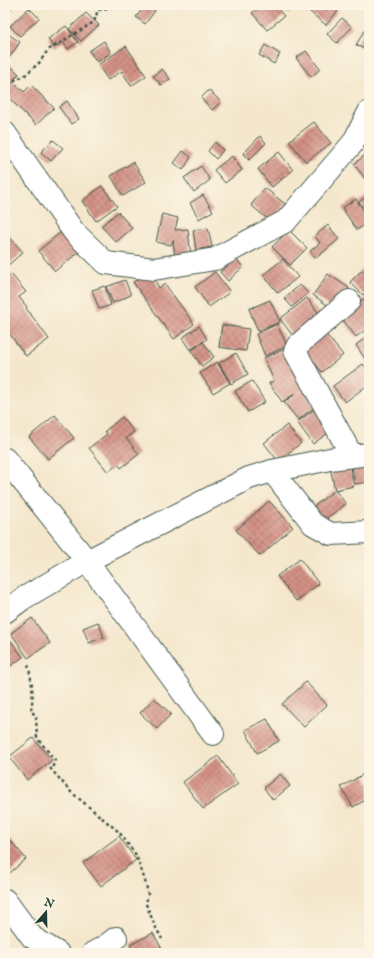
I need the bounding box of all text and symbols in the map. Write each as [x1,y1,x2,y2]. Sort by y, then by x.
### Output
north arrow [26,892,66,932]
text: N [41,895,56,912]

